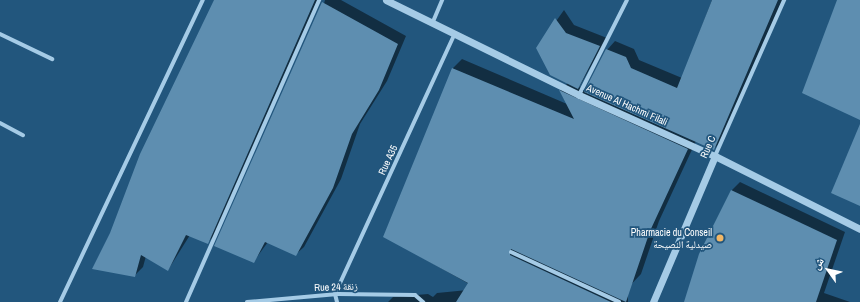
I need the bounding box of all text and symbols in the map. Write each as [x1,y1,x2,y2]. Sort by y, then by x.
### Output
street label: Avenue Al Hachmi Filali [584,82,670,128]
street label: Rue C [698,134,718,160]
street label: Rue A35 [376,143,400,177]
place label: Pharmacie du Conseil صيدلية النصيحة [631,226,712,250]
marker: Pharmacie du Conseil صيدلية النصيحة [715,233,725,243]
north arrow [808,250,848,290]
text: ش [809,255,827,272]
street label: Rue 24 زنقة [314,280,358,294]

